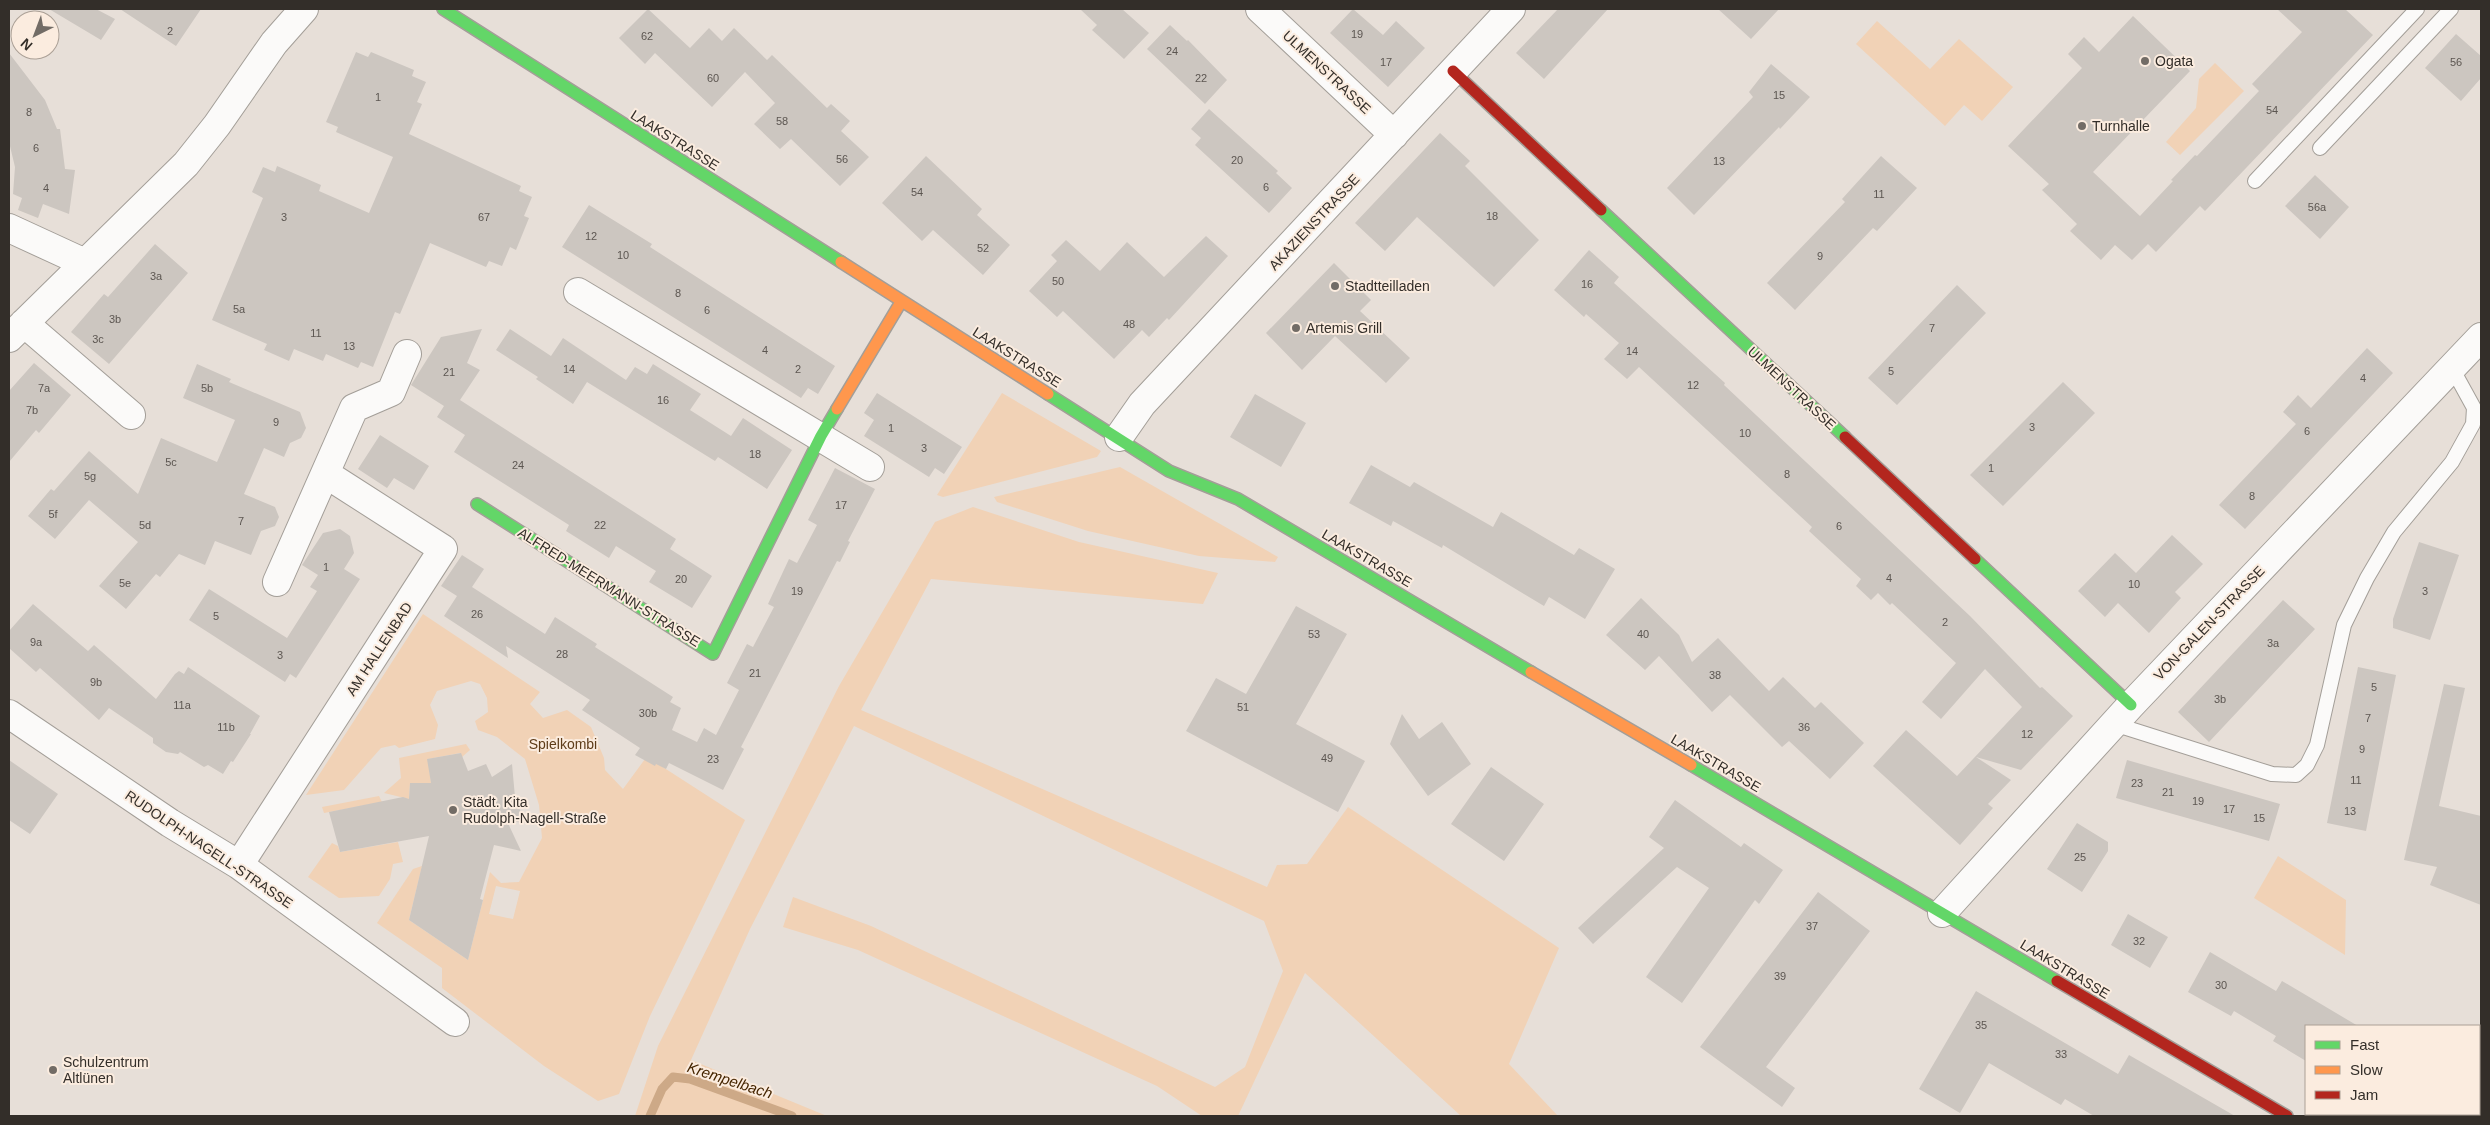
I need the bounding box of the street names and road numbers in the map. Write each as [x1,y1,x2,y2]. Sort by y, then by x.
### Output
street label: ULMENSTRASSE [1280,27,1374,117]
street label: LAAKSTRASSE [628,106,722,174]
street label: AKAZIENSTRASSE [1265,171,1363,273]
street label: LAAKSTRASSE [970,323,1064,391]
street label: ULMENSTRASSE [1745,343,1839,433]
street label: ALFRED-MEERMANN-STRASSE [515,524,703,650]
street label: LAAKSTRASSE [1319,526,1415,590]
street label: VON-GALEN-STRASSE [2150,563,2268,683]
street label: AM HALLENBAD [343,599,415,699]
street label: LAAKSTRASSE [1668,731,1764,795]
street label: RUDOLPH-NAGELL-STRASSE [122,787,296,911]
street label: LAAKSTRASSE [2018,936,2112,1002]

